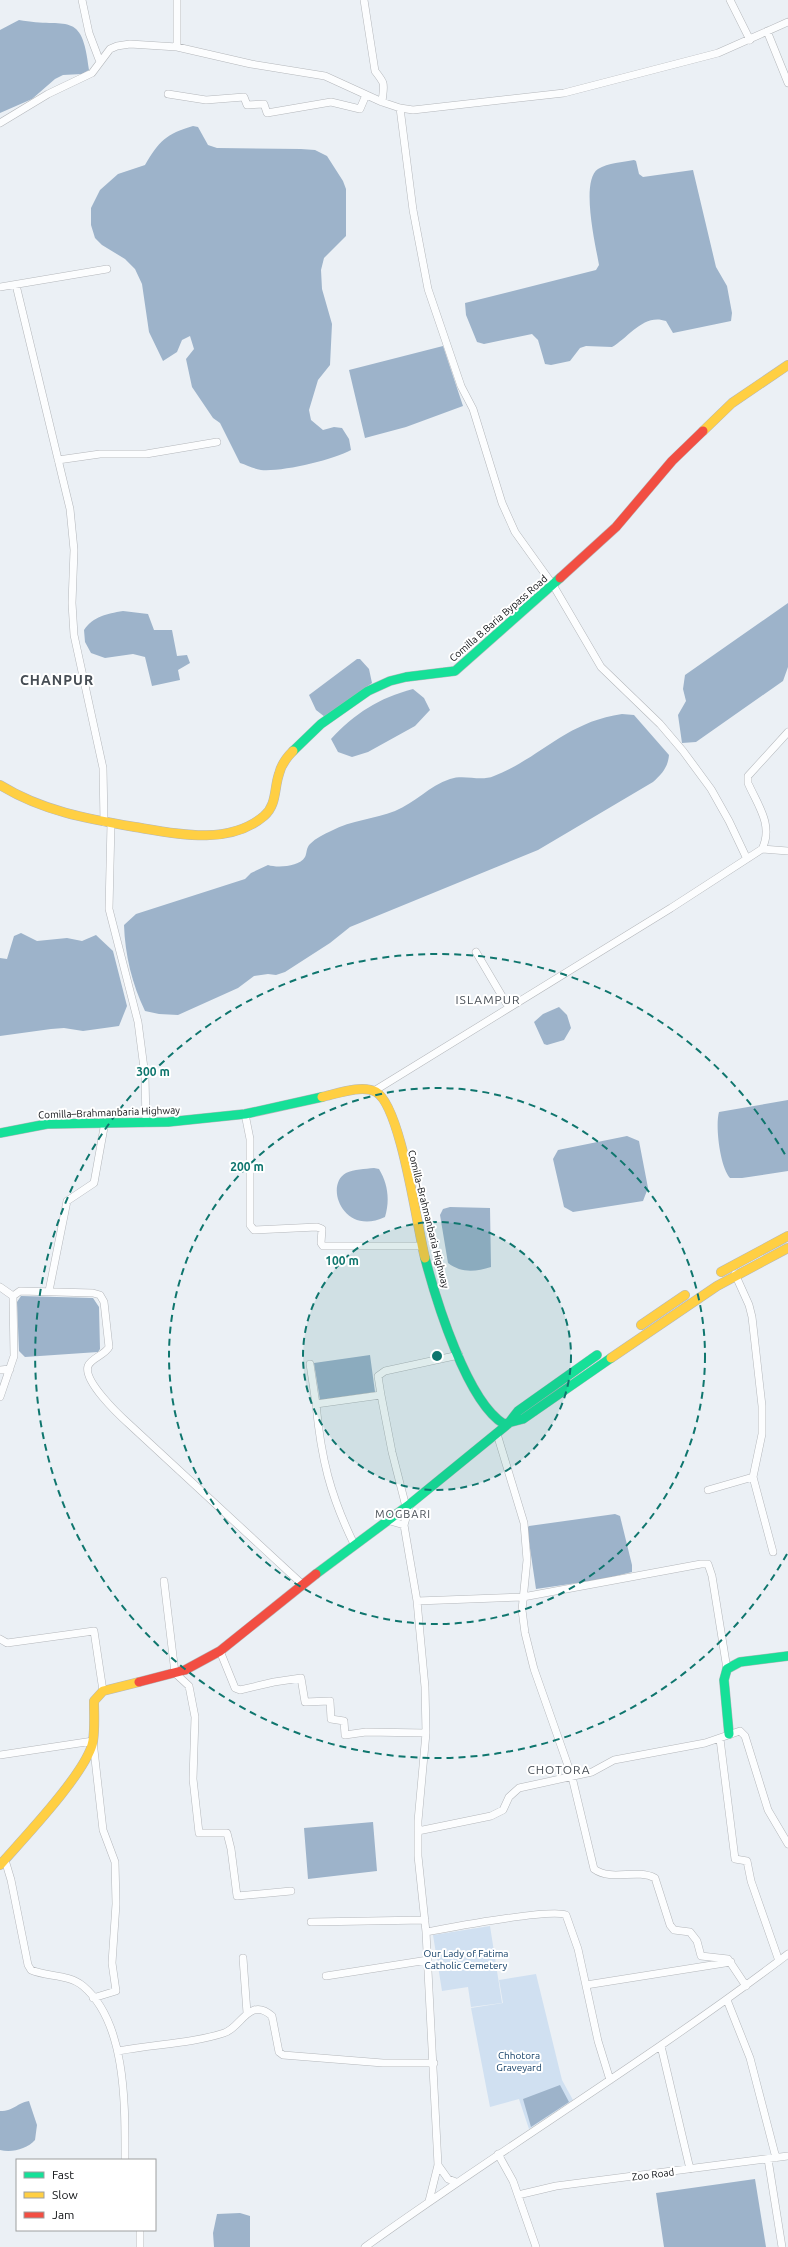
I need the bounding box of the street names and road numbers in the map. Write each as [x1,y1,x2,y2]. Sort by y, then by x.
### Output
street label: Comilla B.Baria Bypass Road [447,573,550,664]
street label: Comilla–Brahmanbaria Highway [38,1105,180,1120]
street label: Comilla–Brahmanbaria Highway [406,1149,451,1290]
street label: Zoo Road [631,2166,675,2183]

